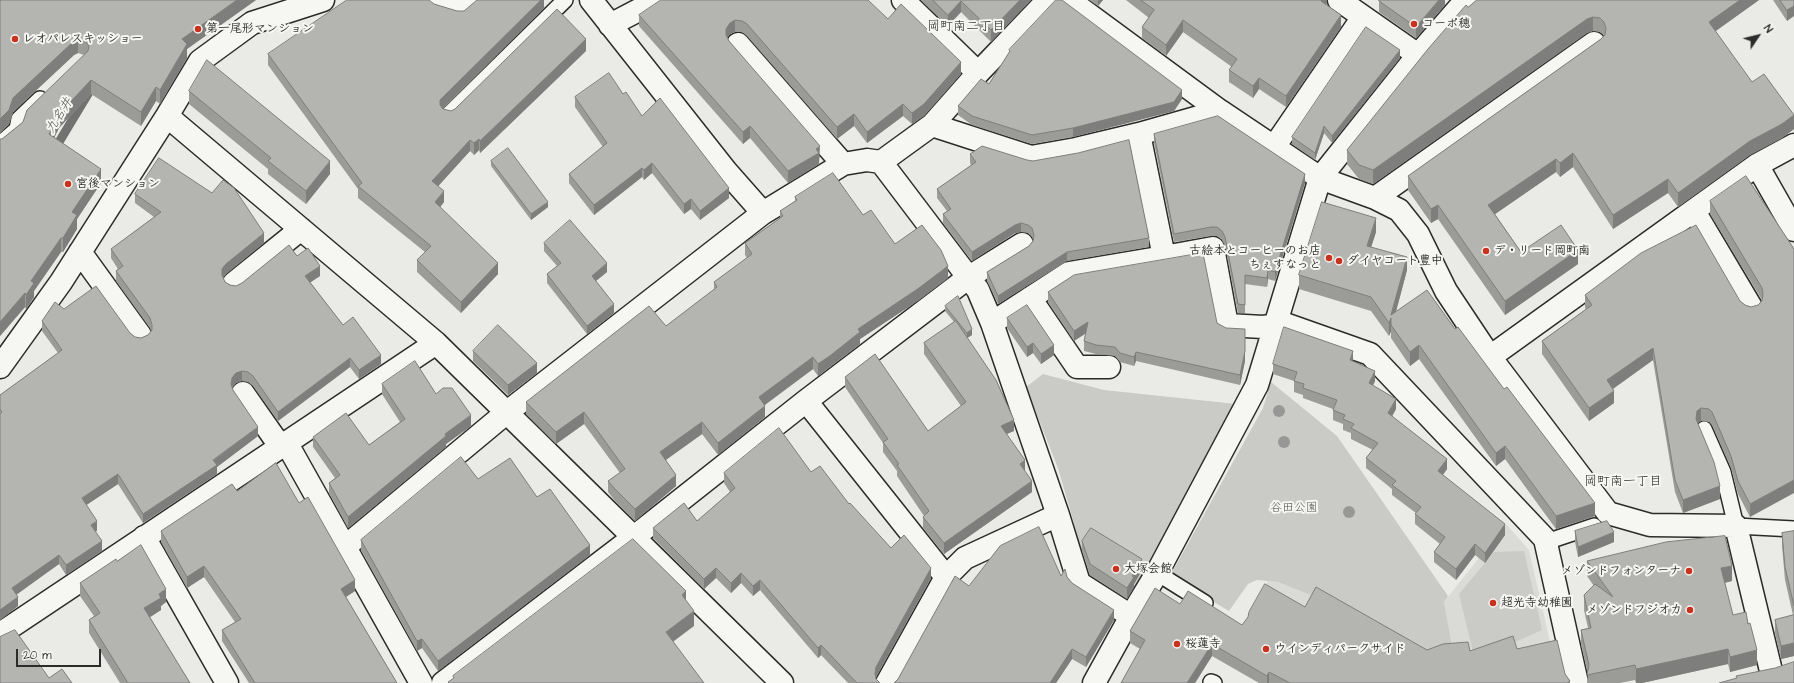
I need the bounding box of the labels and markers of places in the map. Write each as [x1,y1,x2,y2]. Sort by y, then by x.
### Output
place label: コーポ穂 [1422,17,1470,31]
marker: コーポ穂 [1409,19,1419,29]
place label: 第一尾形マンション [206,22,314,36]
marker: 第一尾形マンション [193,24,203,34]
place label: レオパレスキッショー [23,32,143,46]
marker: レオパレスキッショー [10,34,20,44]
place label: 宮後マンション [76,177,160,191]
marker: 宮後マンション [63,179,73,189]
place label: 古絵本とコーヒーのお店 ちぇすなっと [1189,244,1321,272]
place label: デ・リード岡町南 [1494,244,1590,258]
marker: デ・リード岡町南 [1481,246,1491,256]
marker: 古絵本とコーヒーのお店 ちぇすなっと [1324,253,1334,263]
place label: ダイヤコート豊中 [1347,254,1443,268]
marker: ダイヤコート豊中 [1334,256,1344,266]
place label: 大塚会館 [1124,562,1172,576]
marker: 大塚会館 [1111,564,1121,574]
place label: メゾンドフォンターナ [1561,564,1681,578]
marker: メゾンドフォンターナ [1684,566,1694,576]
place label: 超光寺幼稚園 [1501,596,1573,610]
marker: 超光寺幼稚園 [1488,598,1498,608]
place label: メゾンドフジオカ [1586,603,1682,617]
marker: メゾンドフジオカ [1685,605,1695,615]
place label: 桜蓮寺 [1185,637,1221,651]
marker: 桜蓮寺 [1172,639,1182,649]
place label: ウインディパークサイド [1274,642,1406,656]
marker: ウインディパークサイド [1261,644,1271,654]

